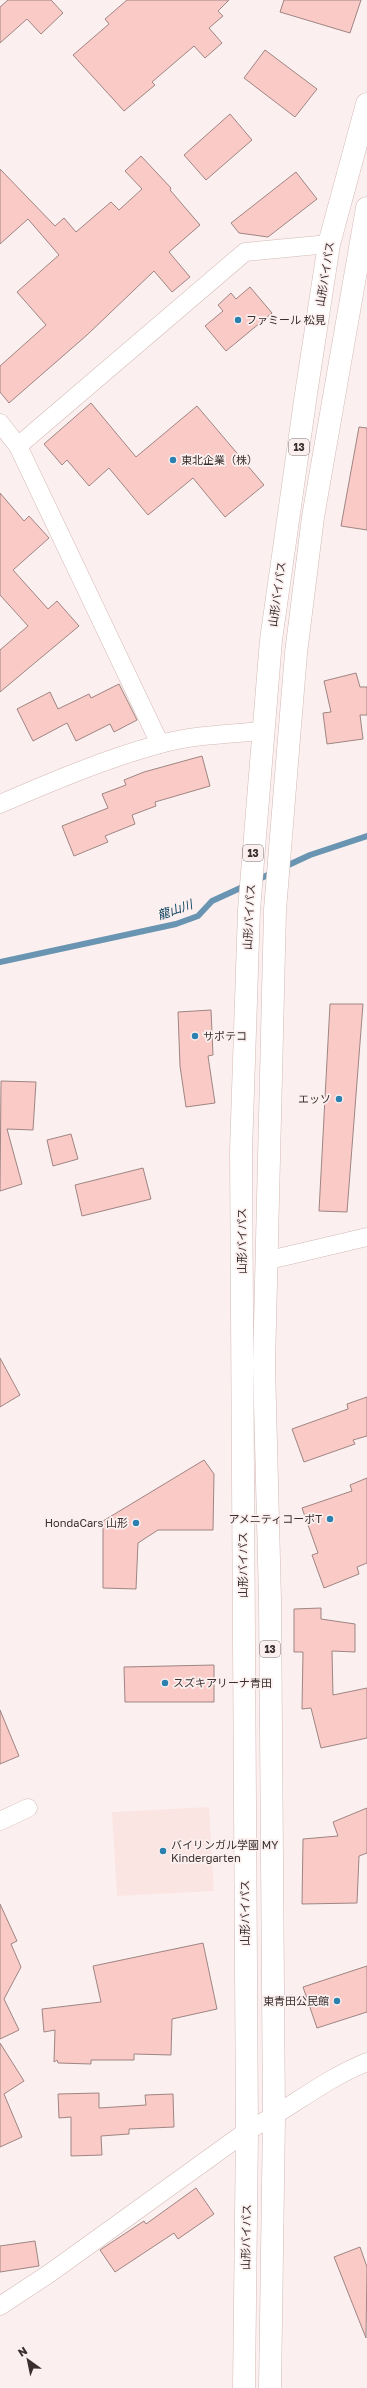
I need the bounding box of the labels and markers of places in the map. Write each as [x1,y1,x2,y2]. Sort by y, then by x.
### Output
place label: ファミール 松見 [246,313,326,326]
marker: ファミール 松見 [233,315,243,325]
place label: 東北企業（株） [181,453,258,466]
marker: 東北企業（株） [168,455,178,465]
place label: サポテコ [203,1029,247,1042]
marker: サポテコ [190,1031,200,1041]
place label: エッソ [298,1092,331,1105]
marker: エッソ [334,1094,344,1104]
place label: アメニティコーポT [228,1512,322,1525]
marker: アメニティコーポT [325,1514,335,1524]
place label: HondaCars 山形 [45,1516,128,1529]
marker: HondaCars 山形 [131,1518,141,1528]
place label: スズキアリーナ青田 [173,1676,272,1689]
marker: スズキアリーナ青田 [160,1678,170,1688]
place label: バイリンガル学園 MY Kindergarten [171,1838,278,1864]
marker: バイリンガル学園 MY Kindergarten [158,1846,168,1856]
place label: 東青田公民館 [263,1994,329,2007]
marker: 東青田公民館 [332,1996,342,2006]

